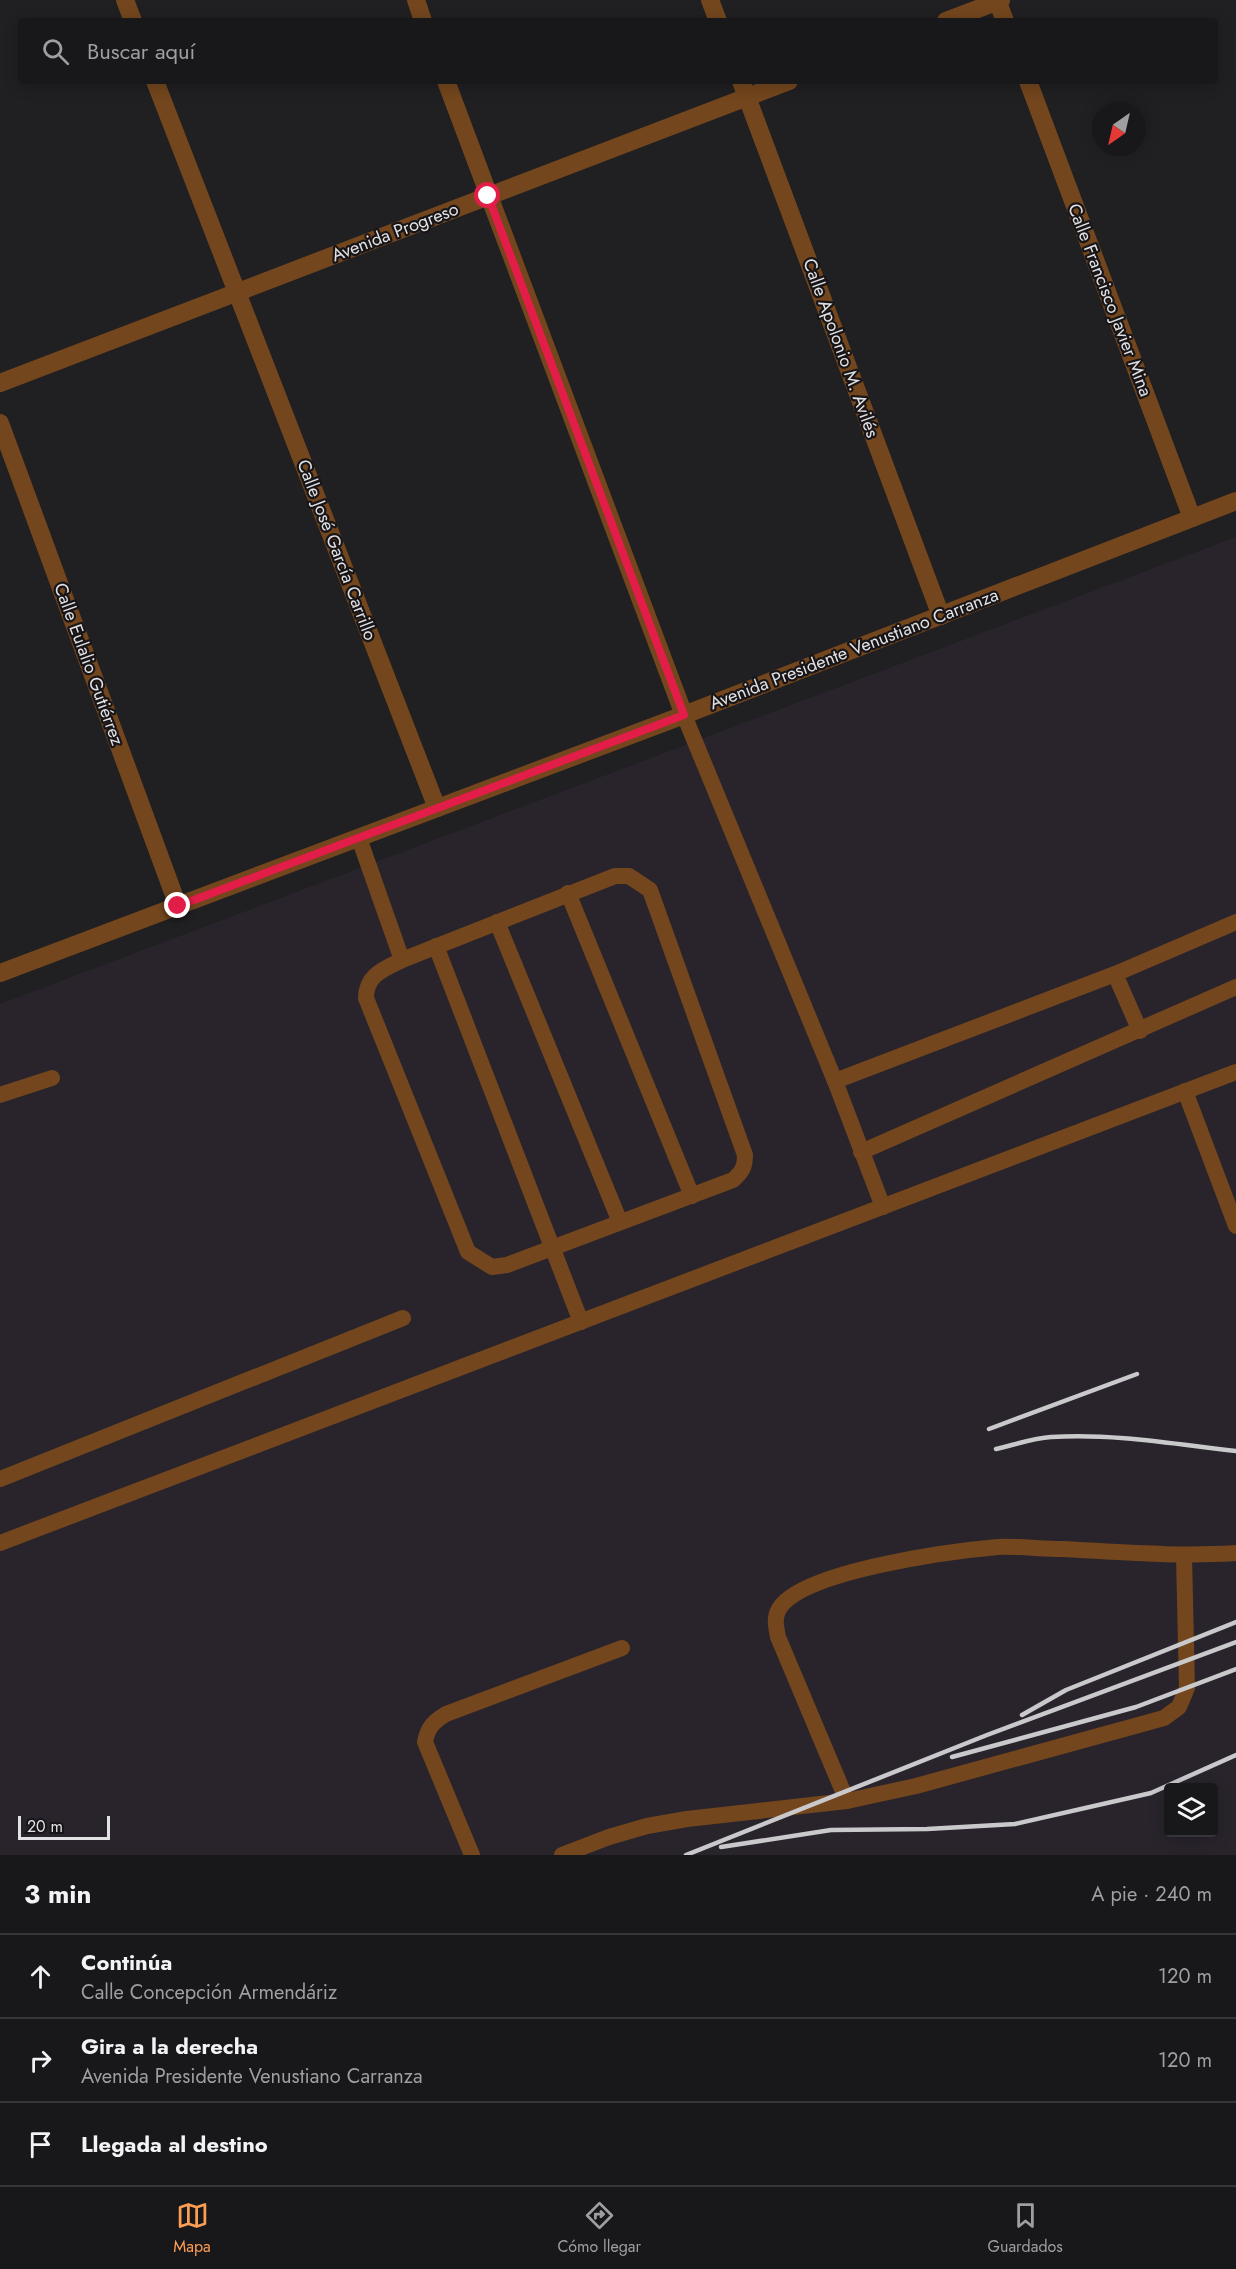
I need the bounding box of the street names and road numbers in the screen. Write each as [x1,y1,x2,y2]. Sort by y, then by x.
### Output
street label: Avenida Progreso [328,196,462,268]
street label: Calle Francisco Javier Mina [1061,200,1159,400]
street label: Calle Apolonio M. Avilés [796,255,886,441]
street label: Calle José García Carrillo [290,456,384,644]
street label: Calle Eulalio Gutiérrez [48,579,131,750]
street label: Avenida Presidente Venustiano Carranza [706,582,1002,716]

